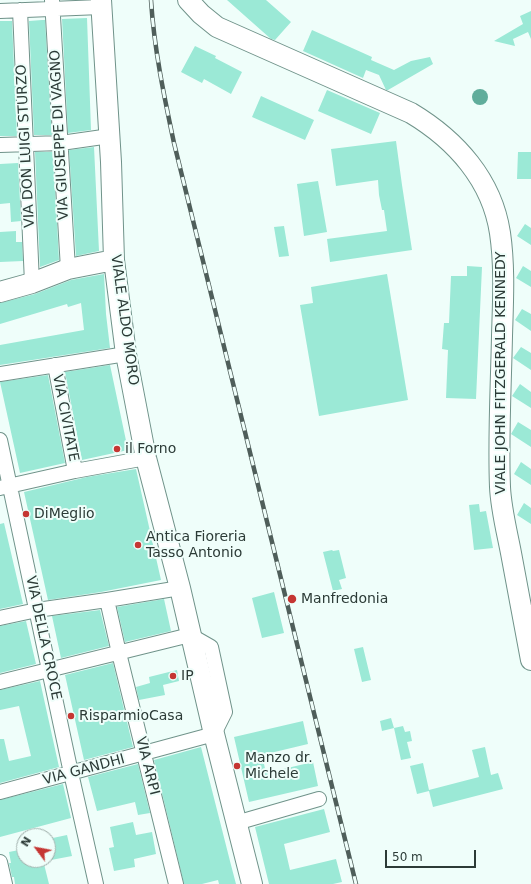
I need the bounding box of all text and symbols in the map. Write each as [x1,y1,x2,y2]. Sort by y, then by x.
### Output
street label: VIA GIUSEPPE DI VAGNO [47,49,73,221]
street label: VIA DON LUIGI STURZO [13,64,39,228]
street label: VIALE JOHN FITZGERALD KENNEDY [493,251,509,495]
street label: VIALE ALDO MORO [107,254,141,386]
street label: VIA CIVITATE [48,373,82,463]
place label: il Forno [125,441,176,457]
marker: il Forno [112,444,122,454]
place label: DiMeglio [34,506,95,522]
marker: DiMeglio [21,509,31,519]
place label: Antica Fioreria Tasso Antonio [146,529,246,562]
marker: Antica Fioreria Tasso Antonio [133,540,143,550]
street label: VIA DELLA CROCE [22,574,64,702]
place label: Manfredonia [301,591,388,607]
marker: Manfredonia [286,593,298,605]
place label: IP [181,668,194,684]
marker: IP [168,671,178,681]
place label: RisparmioCasa [79,708,183,724]
marker: RisparmioCasa [66,711,76,721]
street label: VIA ARPI [132,735,162,797]
place label: Manzo dr. Michele [245,750,313,782]
street label: VIA GANDHI [41,751,127,789]
marker: Manzo dr. Michele [232,761,242,771]
north arrow [16,828,56,868]
text: N [18,835,34,849]
scale bar [387,842,478,868]
text: 50 m [392,850,423,864]

